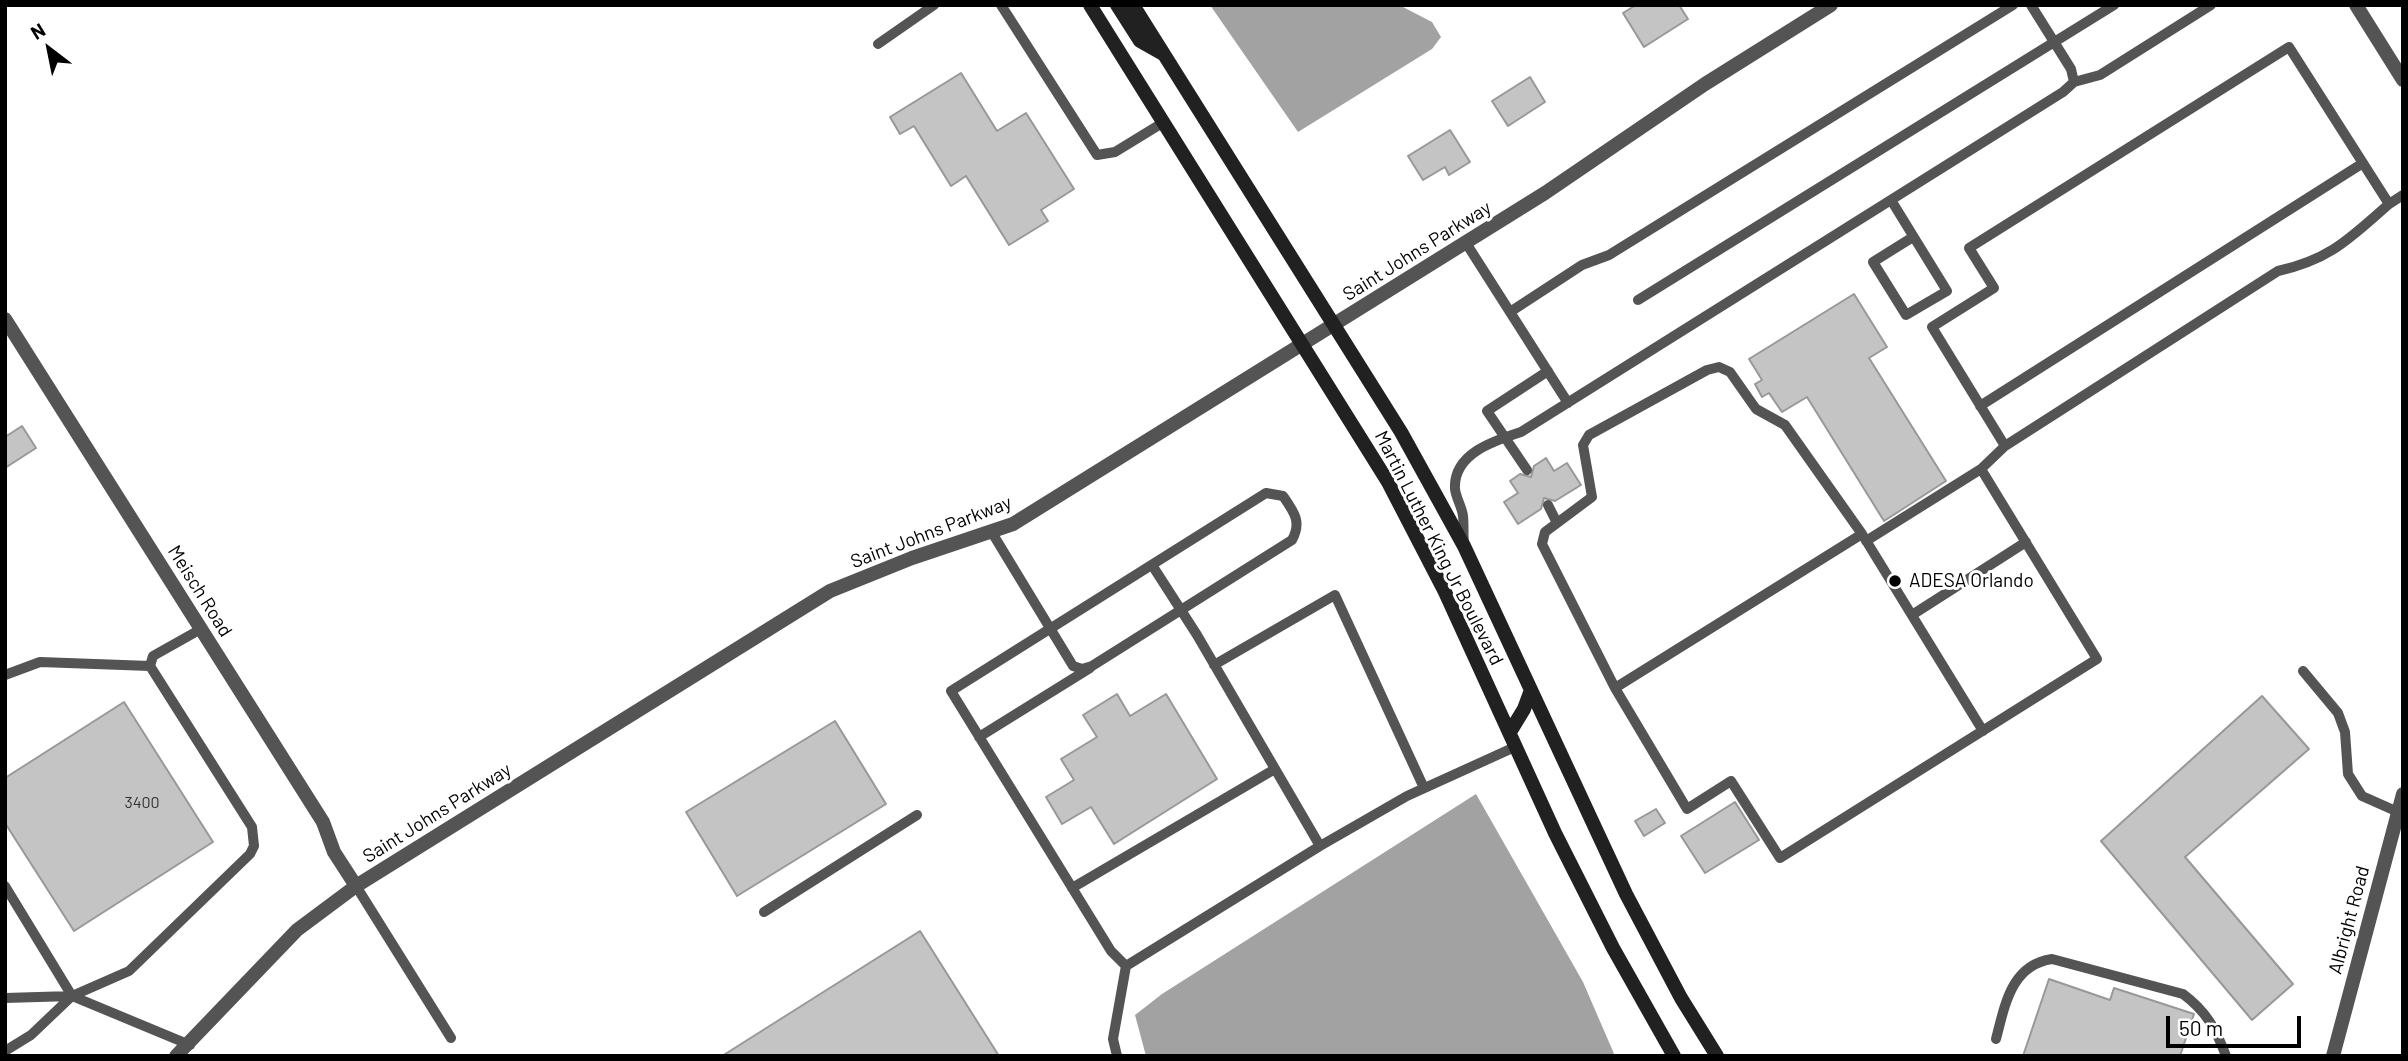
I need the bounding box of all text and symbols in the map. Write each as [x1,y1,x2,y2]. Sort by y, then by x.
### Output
north arrow [14,14,84,84]
text: N [26,18,49,44]
street label: Saint Johns Parkway [1339,196,1495,306]
street label: Martin Luther King Jr Boulevard [1370,427,1508,669]
street label: Saint Johns Parkway [847,491,1015,573]
street label: Meisch Road [163,541,237,641]
place label: ADESA Orlando [1909,570,2034,592]
marker: ADESA Orlando [1887,573,1903,589]
street label: Saint Johns Parkway [359,758,515,868]
house number: 3400 [124,793,160,813]
street label: Albright Road [2324,863,2374,977]
scale bar [2170,1002,2305,1046]
text: 50 m [2179,1015,2223,1040]

